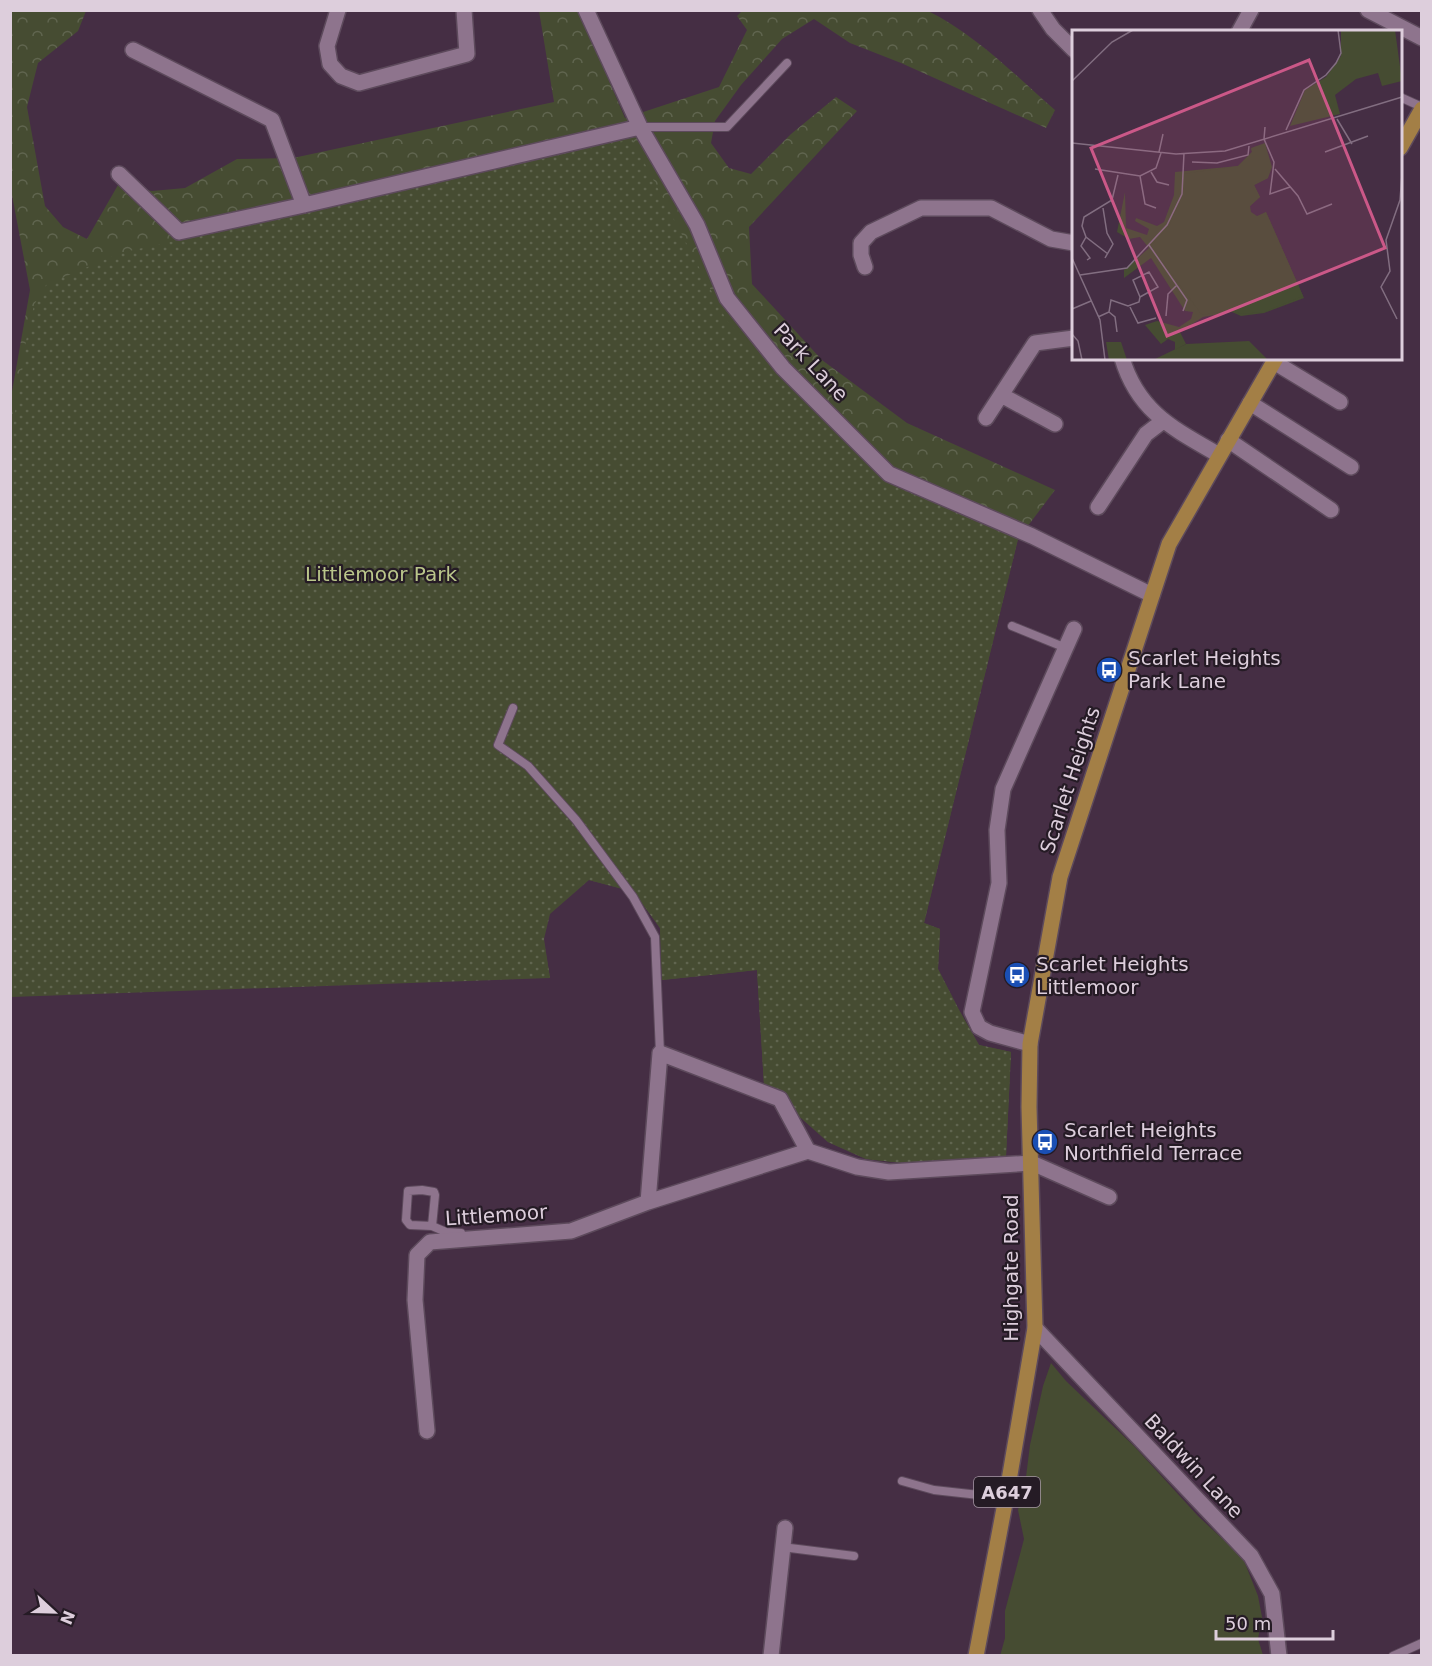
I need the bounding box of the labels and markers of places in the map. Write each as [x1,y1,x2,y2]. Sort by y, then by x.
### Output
place label: Scarlet Heights Park Lane [1128,646,1281,693]
bus stop icon: Scarlet Heights Park Lane [1094,655,1124,685]
place label: Scarlet Heights Littlemoor [1036,952,1189,999]
bus stop icon: Scarlet Heights Littlemoor [1002,960,1032,990]
place label: Scarlet Heights Northfield Terrace [1064,1118,1242,1165]
bus stop icon: Scarlet Heights Northfield Terrace [1030,1127,1060,1157]

